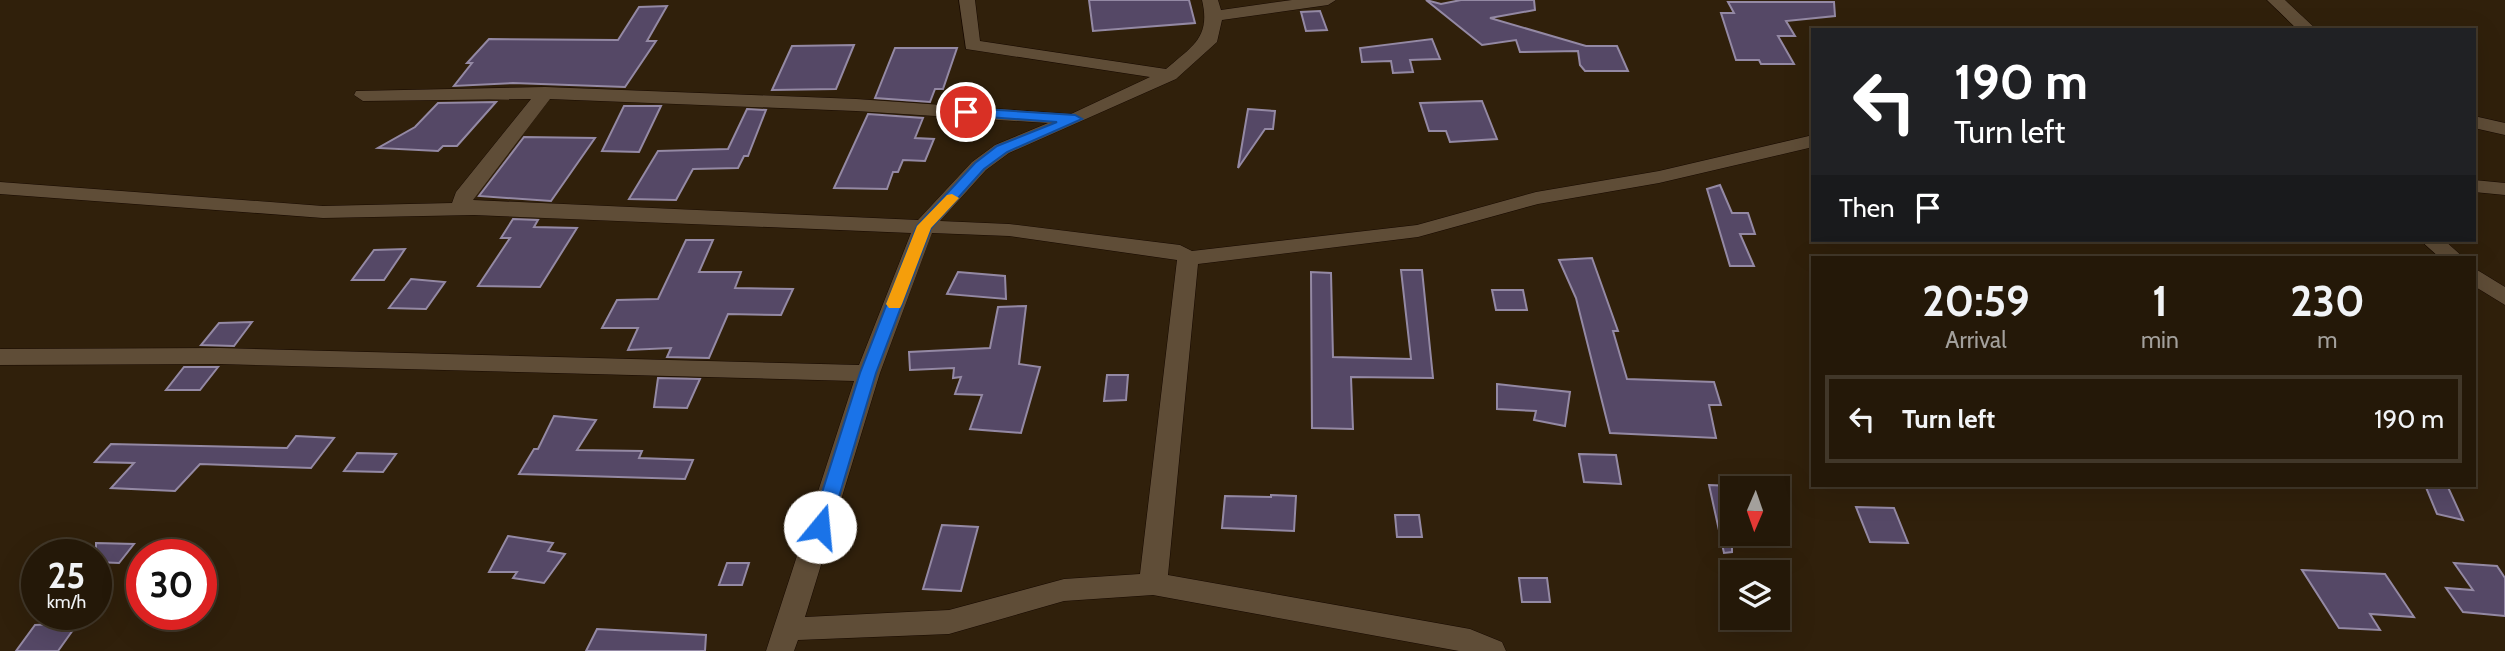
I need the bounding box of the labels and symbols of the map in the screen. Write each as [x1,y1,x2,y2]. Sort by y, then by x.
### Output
pin [936,82,996,142]
north arrow [1720,476,1790,546]
position arrow [783,490,857,564]
speed limit sign: 30 [126,539,217,630]

